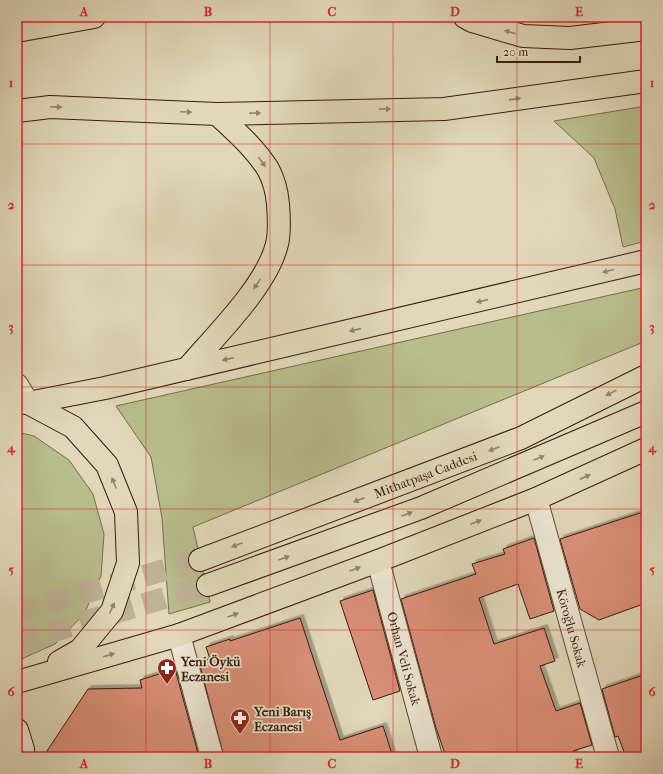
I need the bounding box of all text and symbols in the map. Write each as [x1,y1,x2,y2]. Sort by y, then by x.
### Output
text: A [79,4,89,19]
text: B [204,4,213,19]
text: C [328,4,337,19]
text: D [450,4,460,19]
text: E [575,4,583,19]
one-way arrow [504,29,516,35]
scale bar [497,38,580,64]
text: 20 m [503,45,528,59]
text: 1 [9,75,14,90]
text: 1 [650,75,655,90]
one-way arrow [509,96,521,102]
one-way arrow [50,104,63,110]
one-way arrow [379,106,391,113]
one-way arrow [180,109,192,116]
one-way arrow [249,109,261,116]
one-way arrow [258,157,266,167]
text: 2 [8,197,15,212]
text: 2 [649,197,656,212]
one-way arrow [602,268,614,274]
one-way arrow [253,278,261,289]
one-way arrow [475,298,488,304]
text: 3 [8,319,14,335]
text: 3 [649,319,655,335]
one-way arrow [349,327,361,333]
one-way arrow [222,357,235,363]
one-way arrow [605,390,617,396]
text: 4 [6,440,16,456]
text: 4 [647,440,657,456]
one-way arrow [487,446,499,452]
street label: Mithatpaşa Caddesi [372,448,479,501]
one-way arrow [534,455,545,461]
one-way arrow [579,474,590,480]
one-way arrow [111,477,117,488]
one-way arrow [352,497,364,503]
one-way arrow [401,510,413,516]
one-way arrow [470,519,482,525]
one-way arrow [231,543,243,549]
one-way arrow [279,555,291,561]
text: 5 [8,562,14,577]
text: 5 [649,562,655,577]
one-way arrow [349,566,361,572]
street label: Köroğlu Sokak [554,587,590,669]
one-way arrow [109,602,115,613]
street label: Orhan Veli Sokak [385,610,424,707]
one-way arrow [227,611,239,617]
one-way arrow [104,652,116,658]
place label: Yeni Öykü Eczanesi [180,654,241,684]
pharmacy icon: Yeni Öykü Eczanesi [156,657,178,685]
text: 6 [7,684,15,699]
text: 6 [648,684,656,699]
place label: Yeni Barış Eczanesi [253,704,311,734]
pharmacy icon: Yeni Barış Eczanesi [229,707,251,735]
text: A [79,756,89,771]
text: B [204,756,213,771]
text: C [328,756,337,771]
text: D [450,756,460,771]
text: E [575,756,583,771]

